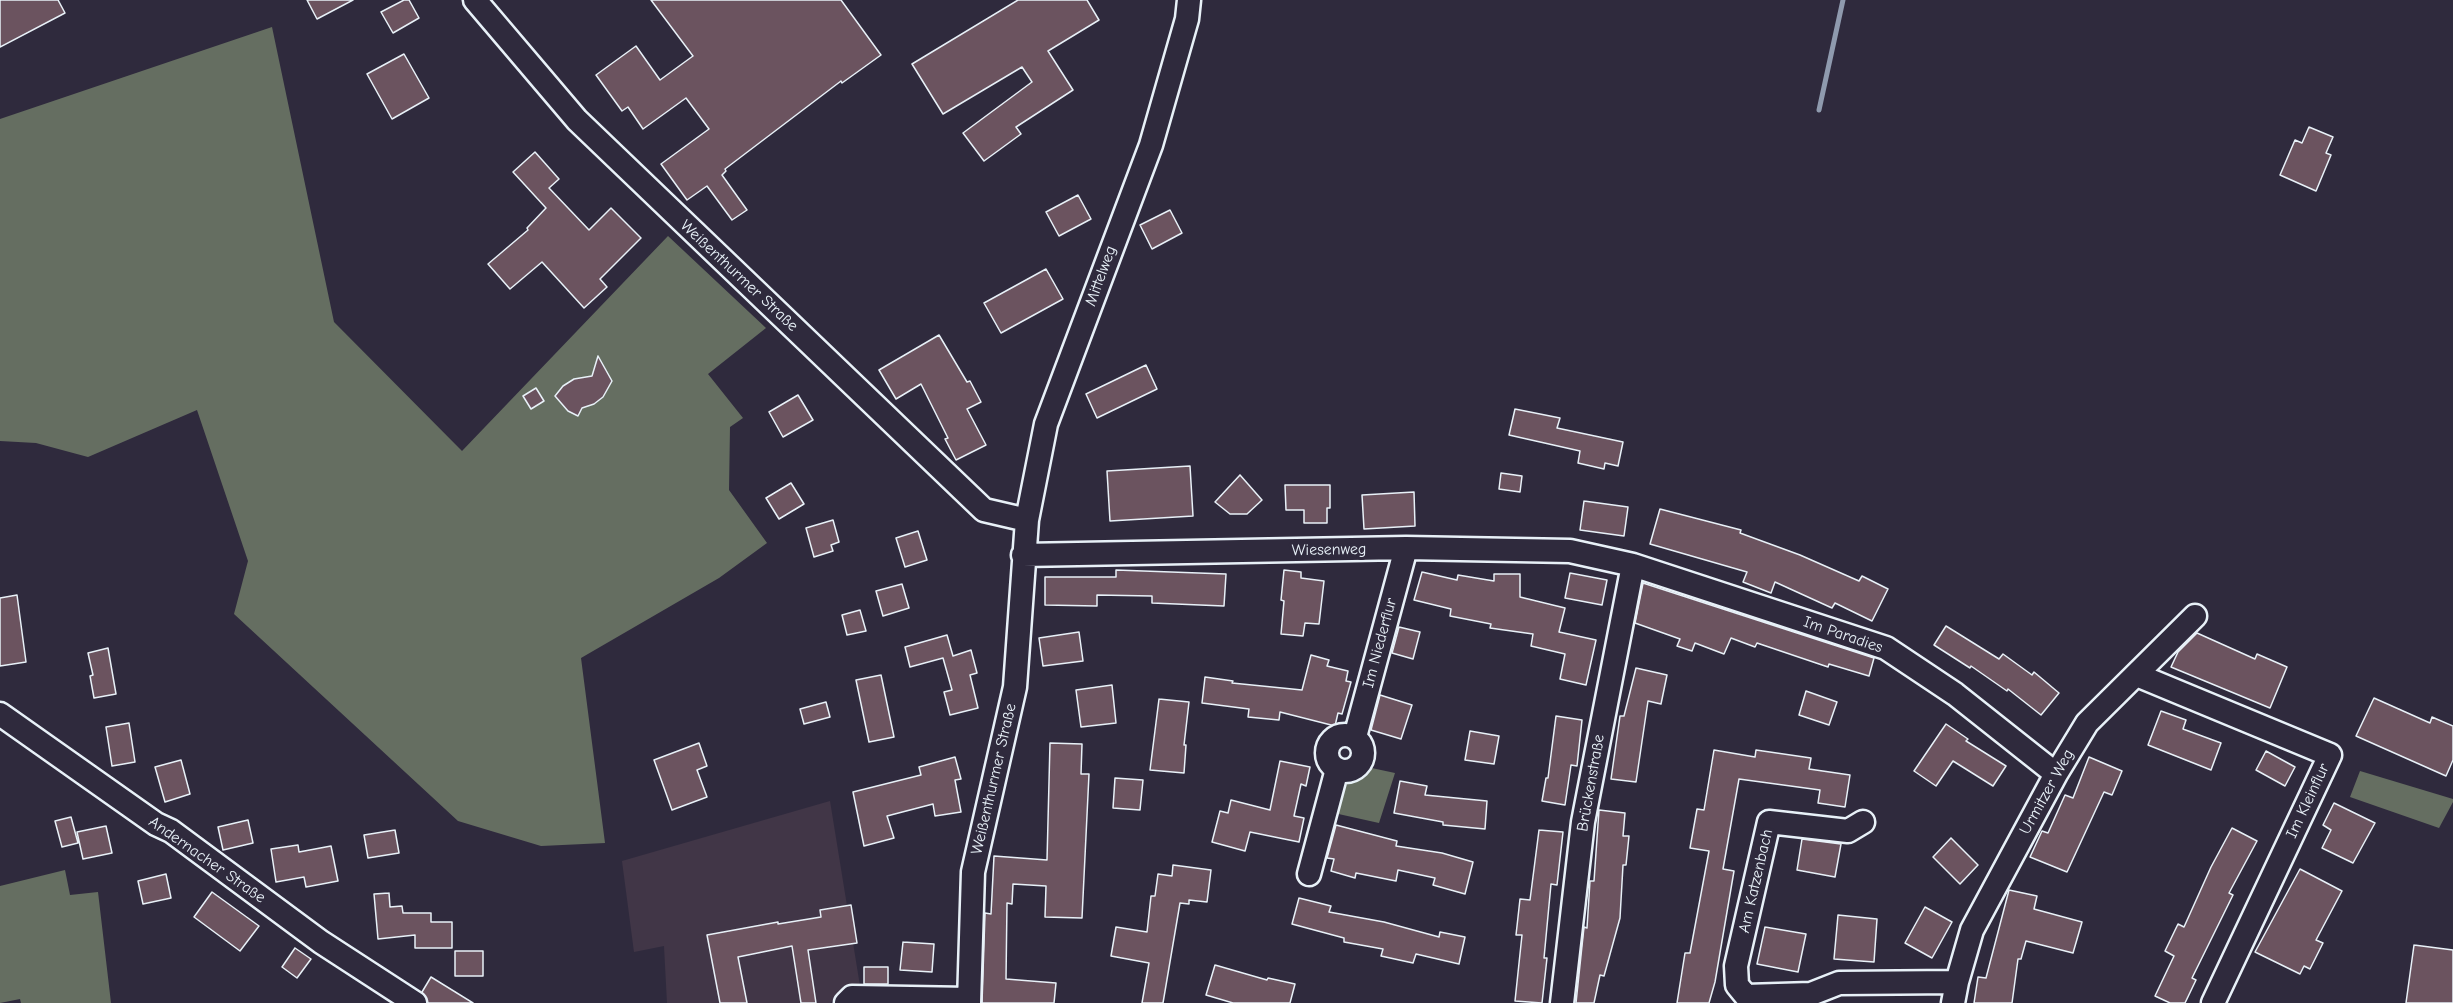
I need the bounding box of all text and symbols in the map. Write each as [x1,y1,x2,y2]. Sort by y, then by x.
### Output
street label: Weißenthurmer Straße [676,216,802,336]
street label: Mittelweg [1081,243,1121,309]
street label: Wiesenweg [1291,540,1367,560]
street label: Im Niederflur [1359,596,1401,690]
street label: Im Paradies [1801,612,1885,658]
street label: Weißenthurmer Straße [967,702,1021,856]
street label: Brückenstraße [1573,733,1609,833]
street label: Urmitzer Weg [2016,746,2078,838]
street label: Im Kleinflur [2282,761,2334,841]
street label: Andernacher Straße [145,812,269,908]
street label: Am Katzenbach [1735,827,1777,935]

